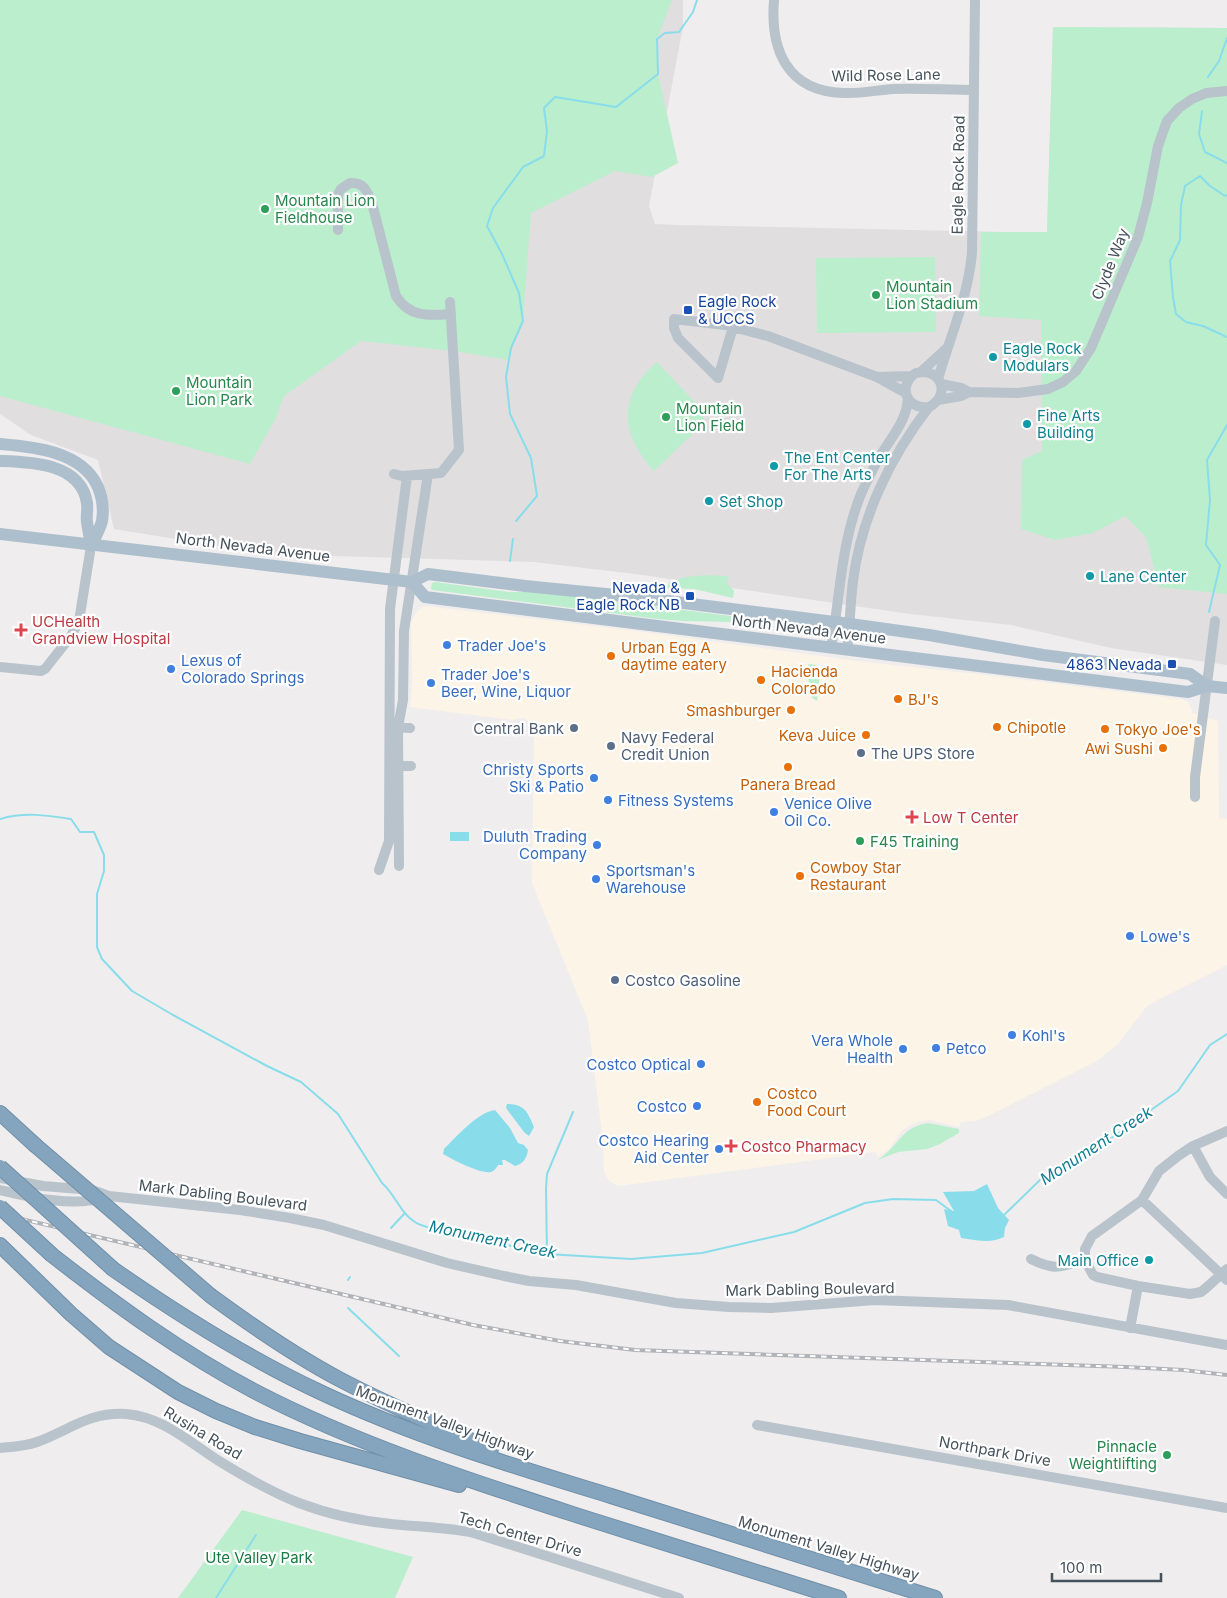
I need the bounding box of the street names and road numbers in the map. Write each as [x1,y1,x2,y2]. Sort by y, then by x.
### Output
street label: Wild Rose Lane [831,65,941,85]
street label: Eagle Rock Road [947,115,969,235]
street label: Clyde Way [1087,225,1133,303]
street label: North Nevada Avenue [175,528,331,566]
street label: North Nevada Avenue [731,610,887,648]
street label: Mark Dabling Boulevard [138,1175,308,1215]
street label: Mark Dabling Boulevard [725,1278,895,1300]
street label: Monument Valley Highway [353,1381,537,1463]
street label: Rusina Road [160,1402,246,1464]
street label: Northpark Drive [938,1432,1052,1470]
street label: Tech Center Drive [456,1507,584,1561]
street label: Monument Valley Highway [736,1511,922,1585]

